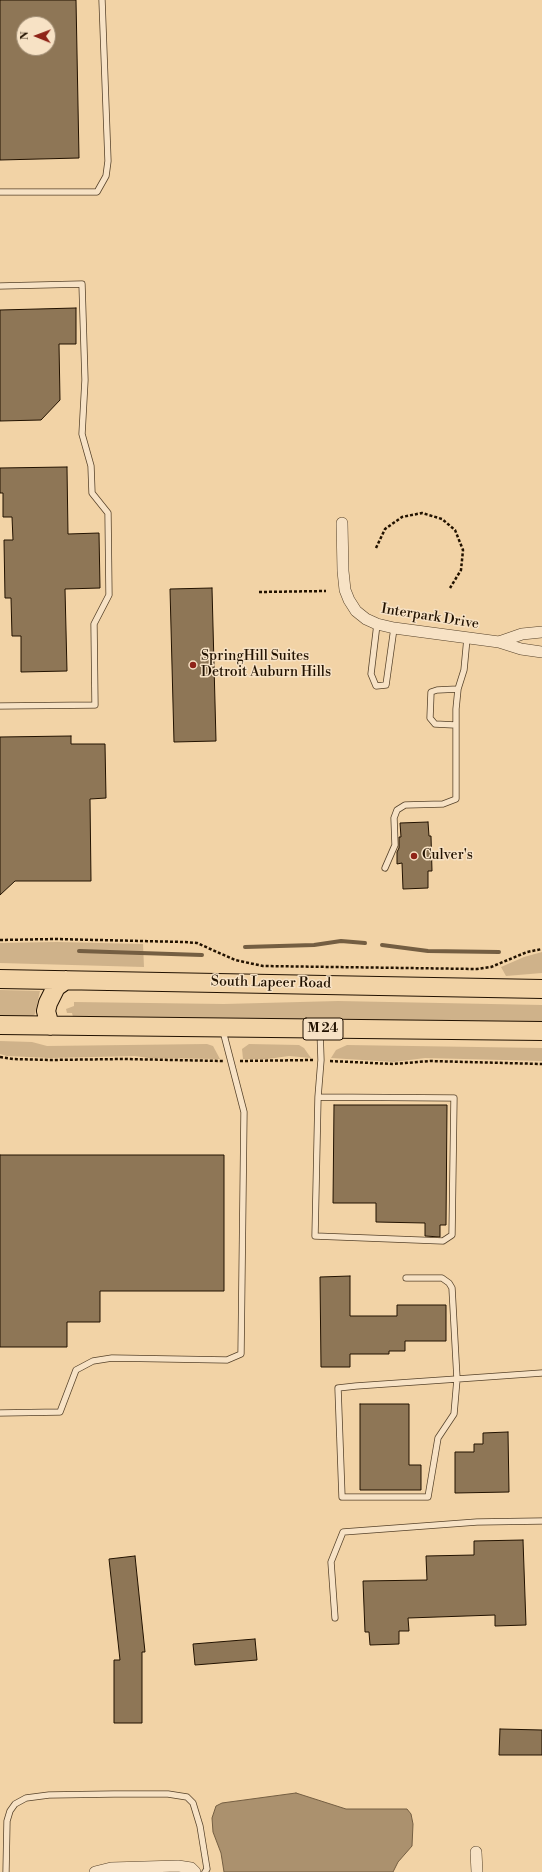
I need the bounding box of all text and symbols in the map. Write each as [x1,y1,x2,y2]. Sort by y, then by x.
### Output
north arrow [16,16,56,56]
text: N [18,31,32,40]
street label: Interpark Drive [380,601,480,633]
place label: SpringHill Suites Detroit Auburn Hills [201,649,331,682]
marker: SpringHill Suites Detroit Auburn Hills [188,660,198,670]
place label: Culver's [422,848,473,864]
marker: Culver's [409,851,419,861]
street label: South Lapeer Road [211,974,331,992]
road number: M 24 [303,1018,343,1040]

